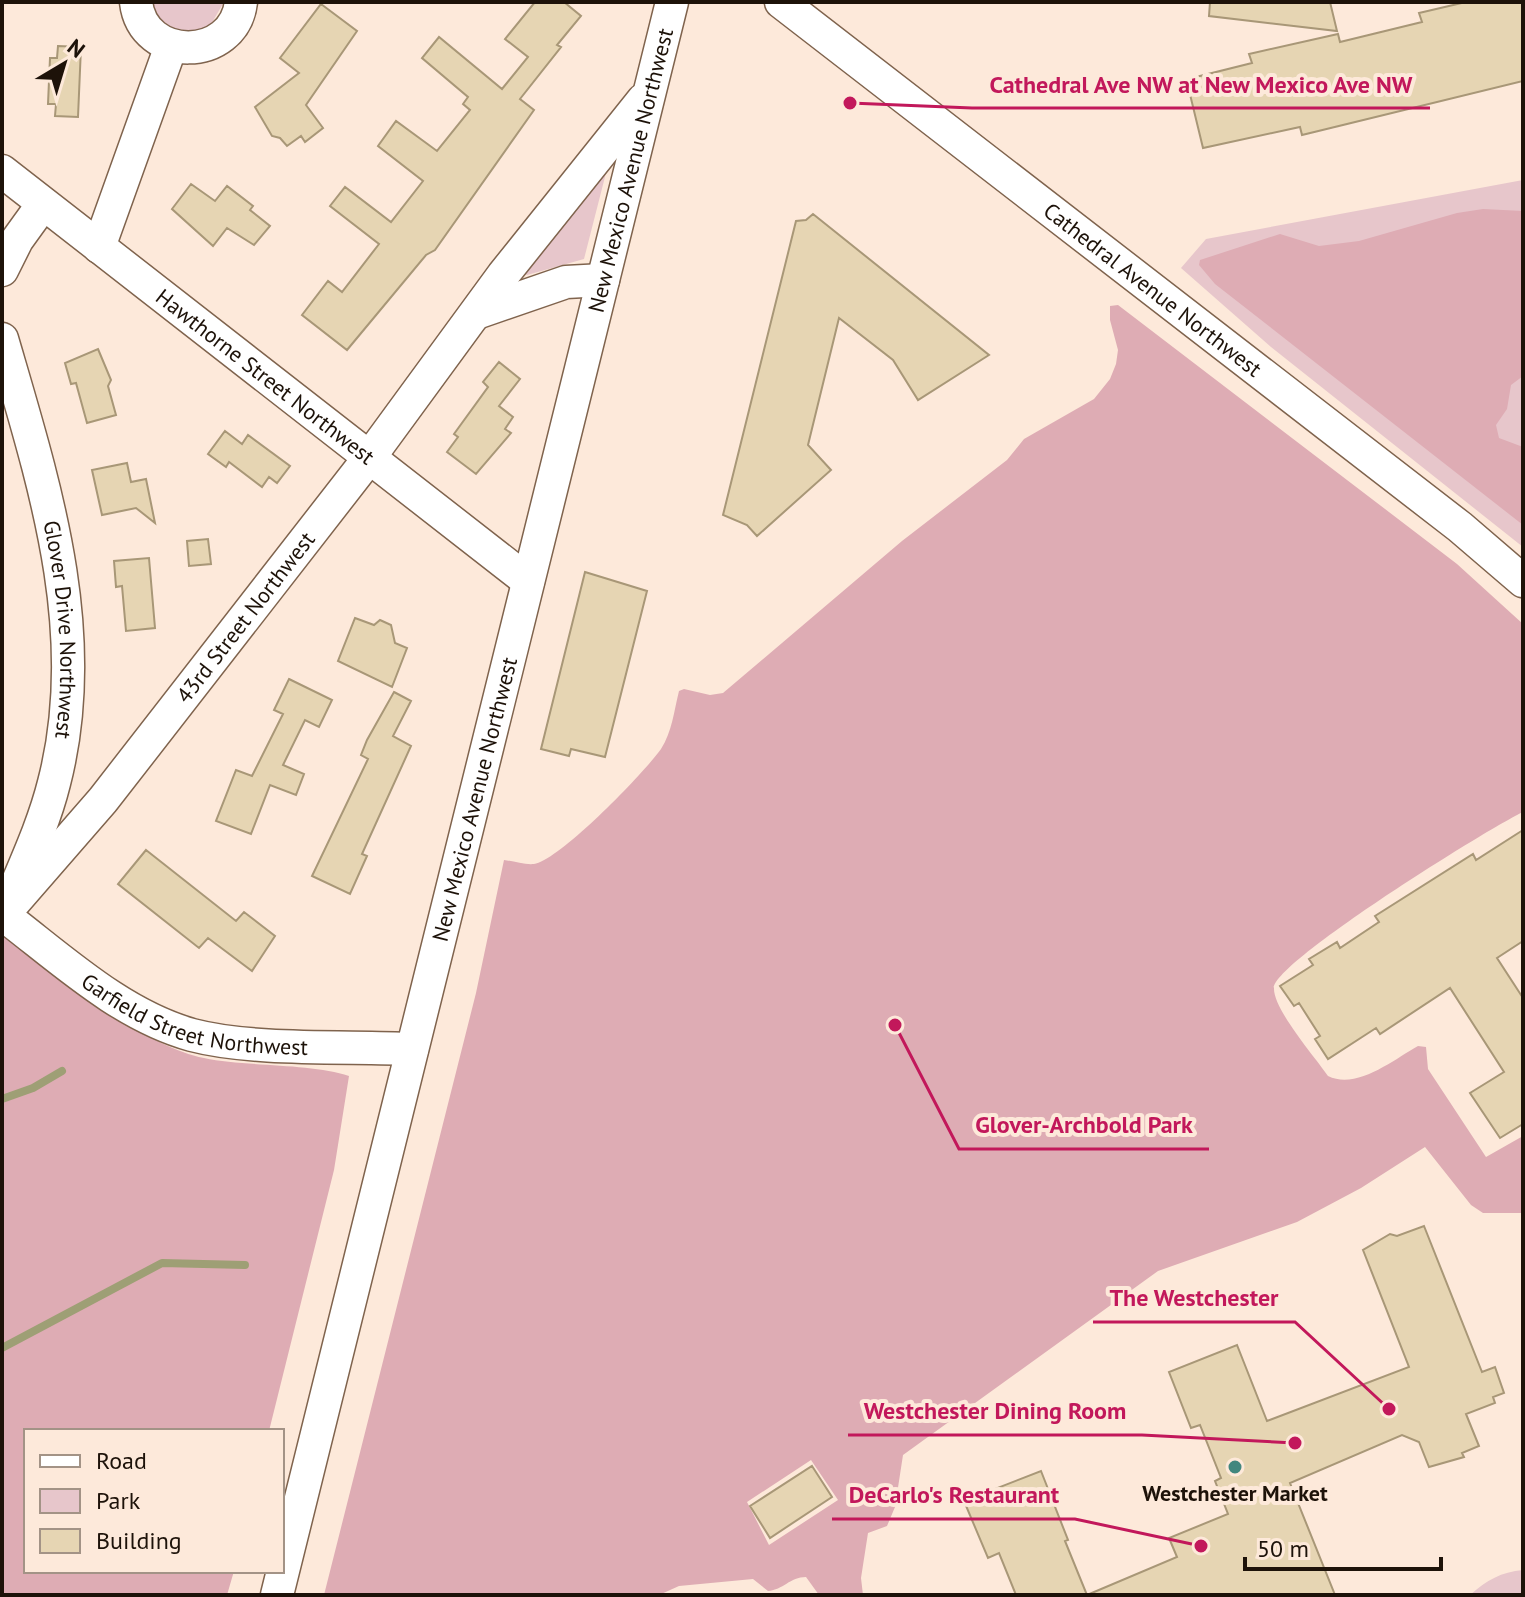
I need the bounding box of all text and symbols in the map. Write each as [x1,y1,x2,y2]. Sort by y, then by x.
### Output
north arrow [24,24,104,104]
street label: New Mexico Avenue Northwest [582,25,679,315]
text: N [62,33,91,64]
callout: Cathedral Ave NW at New Mexico Ave NW [972,60,1430,108]
text: Cathedral Ave NW at New Mexico Ave NW [990,69,1413,100]
street label: Cathedral Avenue Northwest [1038,196,1268,383]
street label: Hawthorne Street Northwest [150,282,381,471]
street label: Glover Drive Northwest [37,518,82,741]
street label: 43rd Street Northwest [170,526,321,708]
street label: New Mexico Avenue Northwest [426,654,523,944]
street label: Garfield Street Northwest [76,967,309,1061]
callout: Glover-Archbold Park [959,1101,1209,1149]
text: Glover-Archbold Park [975,1109,1193,1140]
callout: The Westchester [1093,1274,1295,1322]
text: The Westchester [1109,1282,1279,1313]
callout: Westchester Dining Room [848,1387,1142,1435]
text: Westchester Dining Room [864,1395,1126,1426]
legend [24,1429,284,1573]
text: Road [96,1445,147,1476]
marker: Westchester Market [1226,1458,1244,1476]
callout: DeCarlo's Restaurant [832,1471,1075,1519]
text: DeCarlo's Restaurant [849,1479,1060,1510]
place label: Westchester Market [1142,1479,1328,1507]
text: Park [96,1485,141,1516]
scale bar [1245,1521,1441,1571]
text: Building [96,1525,182,1556]
text: 50 m [1257,1533,1309,1564]

